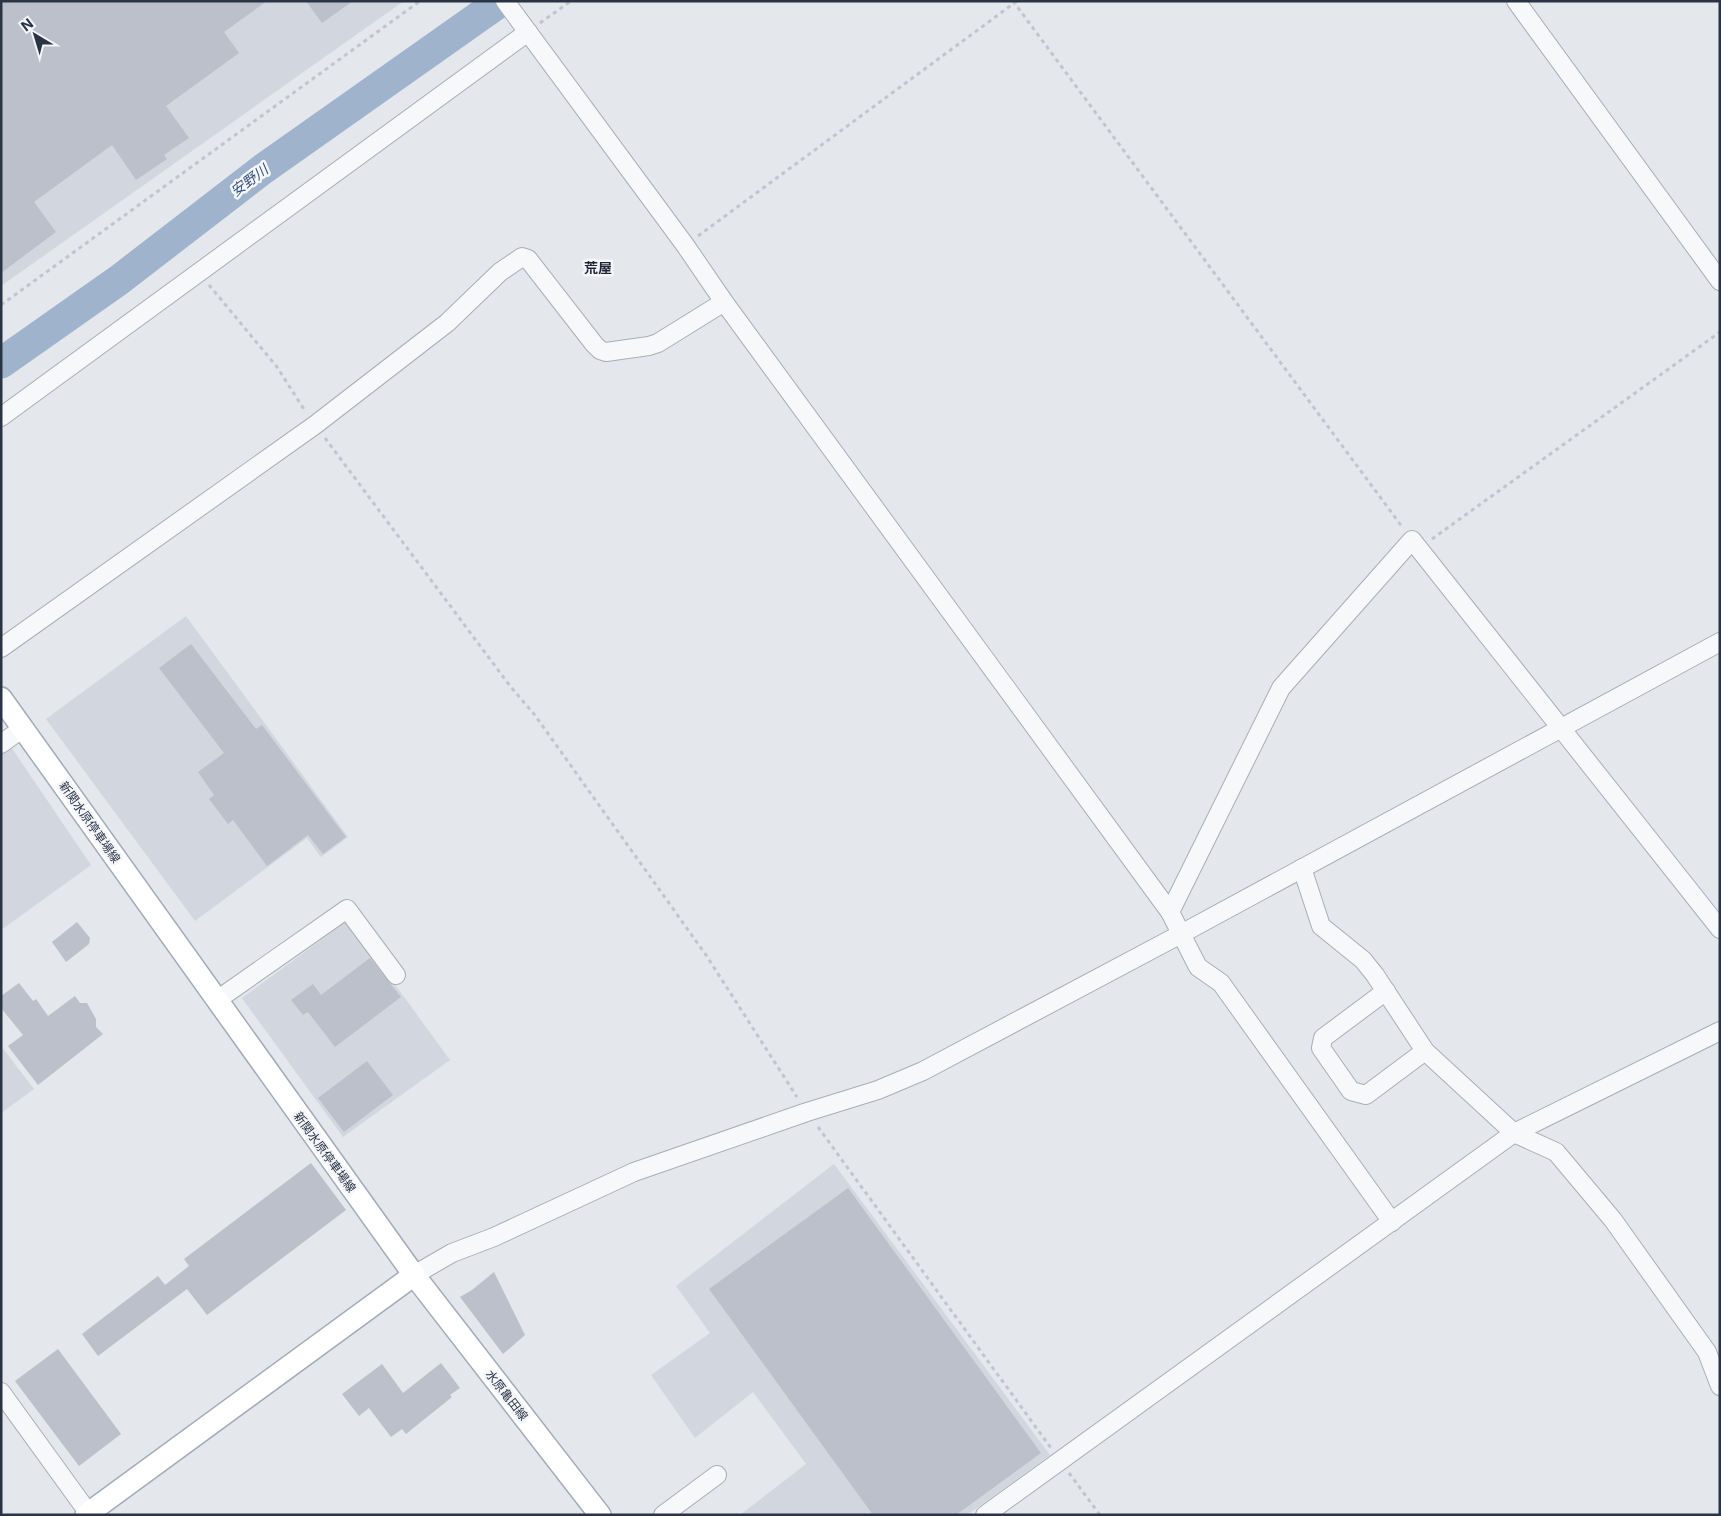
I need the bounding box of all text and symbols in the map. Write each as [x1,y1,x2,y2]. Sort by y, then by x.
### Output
north arrow [10,10,60,60]
text: N [17,14,36,34]
water label: 安野川 [227,159,272,199]
district label: 荒屋 [584,259,612,276]
street label: 新関水原停車場線 [56,778,124,866]
street label: 新関水原停車場線 [291,1109,359,1195]
street label: 水原亀田線 [483,1367,531,1423]

